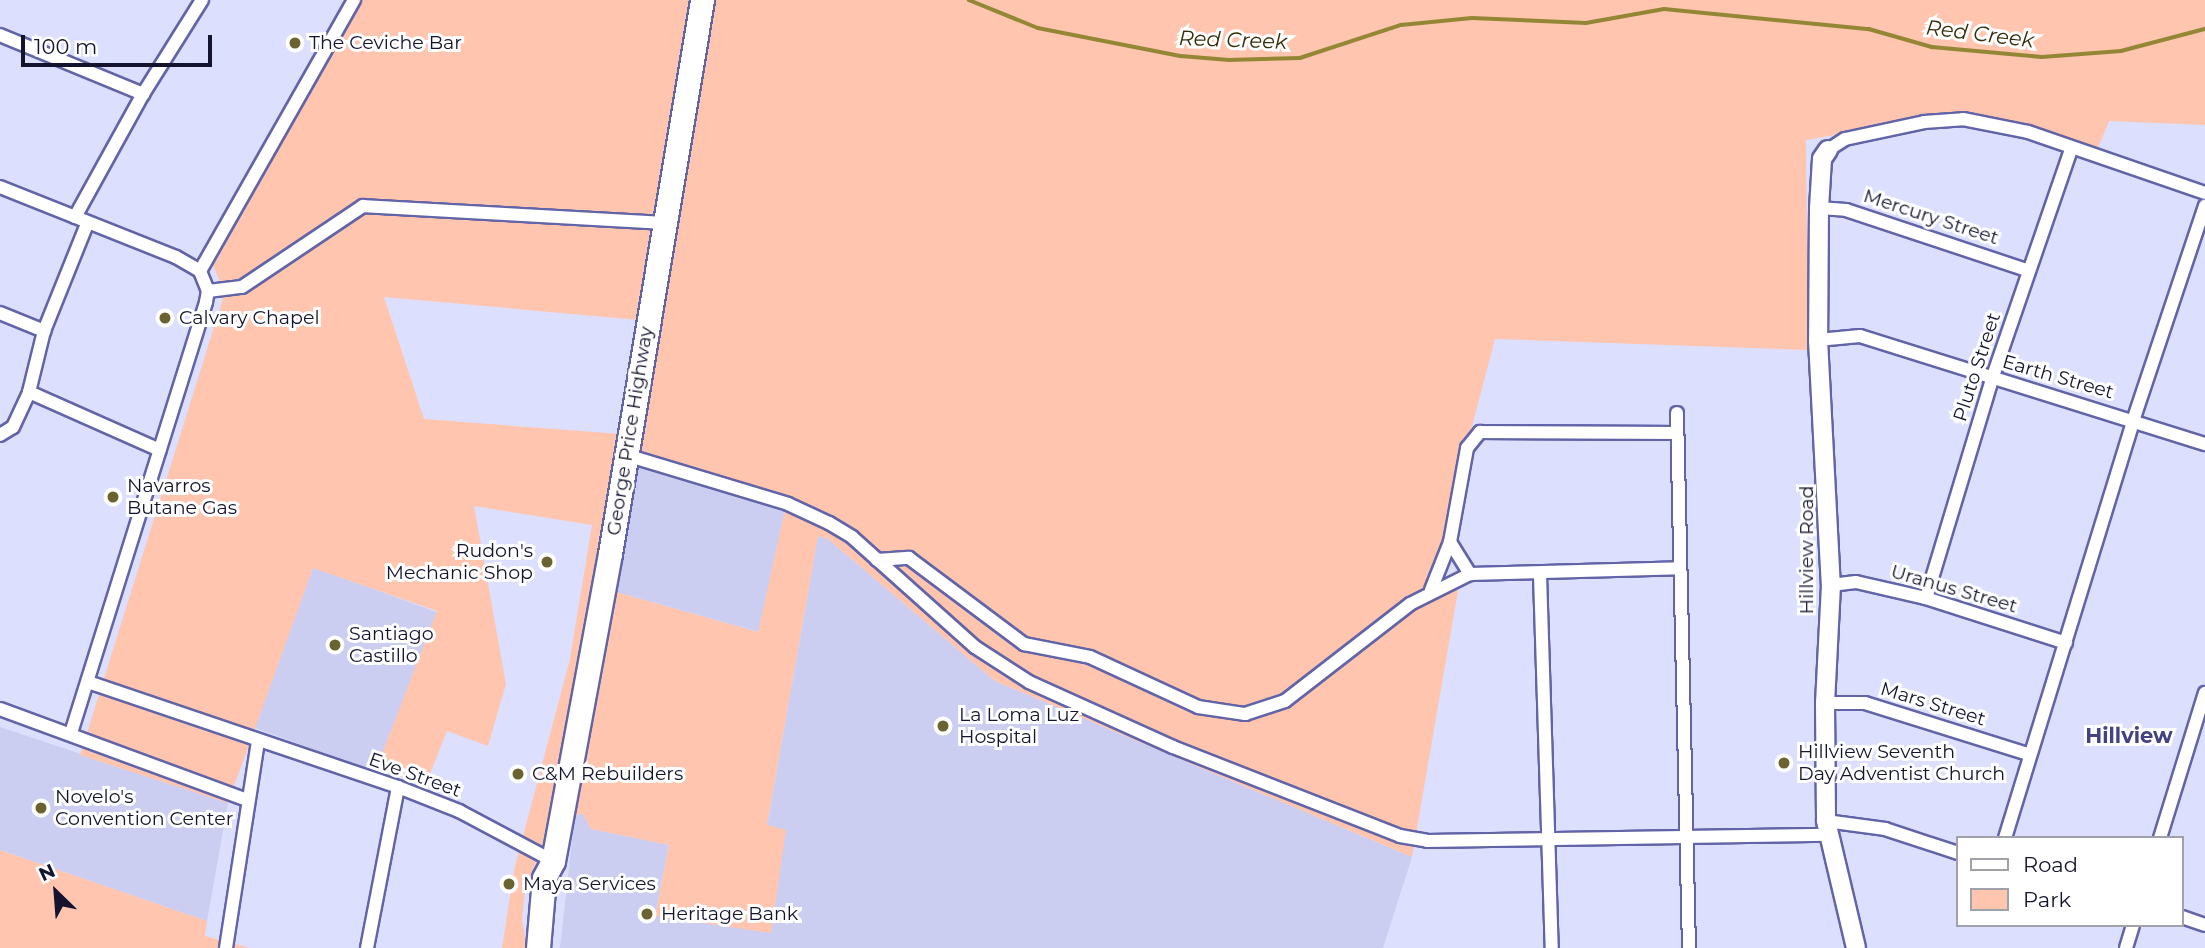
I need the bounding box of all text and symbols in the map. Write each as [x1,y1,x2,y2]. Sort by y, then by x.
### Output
water label: Red Creek [1925,15,2035,53]
scale bar [24,21,215,65]
water label: Red Creek [1178,26,1288,54]
place label: The Ceviche Bar [309,32,462,54]
text: 100 m [34,34,97,59]
marker: The Ceviche Bar [287,35,303,51]
street label: Mercury Street [1861,184,2001,250]
place label: Calvary Chapel [179,307,320,329]
marker: Calvary Chapel [157,310,173,326]
street label: Pluto Street [1949,310,2005,424]
street label: George Price Highway [602,325,658,537]
street label: Earth Street [2000,350,2116,404]
place label: Navarros Butane Gas [127,475,237,519]
street label: Hillview Road [1796,486,1818,614]
marker: Navarros Butane Gas [105,489,121,505]
place label: Rudon's Mechanic Shop [386,540,533,584]
marker: Rudon's Mechanic Shop [539,554,555,570]
street label: Uranus Street [1888,560,2020,618]
place label: Santiago Castillo [349,623,434,667]
marker: Santiago Castillo [327,637,343,653]
street label: Mars Street [1878,677,1988,731]
place label: La Loma Luz Hospital [959,704,1079,748]
marker: La Loma Luz Hospital [933,716,953,736]
district label: Hillview [2085,723,2173,749]
place label: Hillview Seventh Day Adventist Church [1798,741,2005,785]
street label: Eve Street [366,748,464,802]
marker: Hillview Seventh Day Adventist Church [1776,755,1792,771]
place label: C&M Rebuilders [532,763,683,785]
marker: C&M Rebuilders [510,766,526,782]
place label: Novelo's Convention Center [55,786,233,830]
marker: Novelo's Convention Center [33,800,49,816]
legend [1956,836,2184,927]
text: Road [2023,852,2078,877]
north arrow [21,857,91,927]
text: N [35,859,59,886]
place label: Maya Services [523,873,656,895]
marker: Maya Services [501,876,517,892]
text: Park [2023,887,2071,912]
place label: Heritage Bank [661,903,798,925]
marker: Heritage Bank [639,906,655,922]

